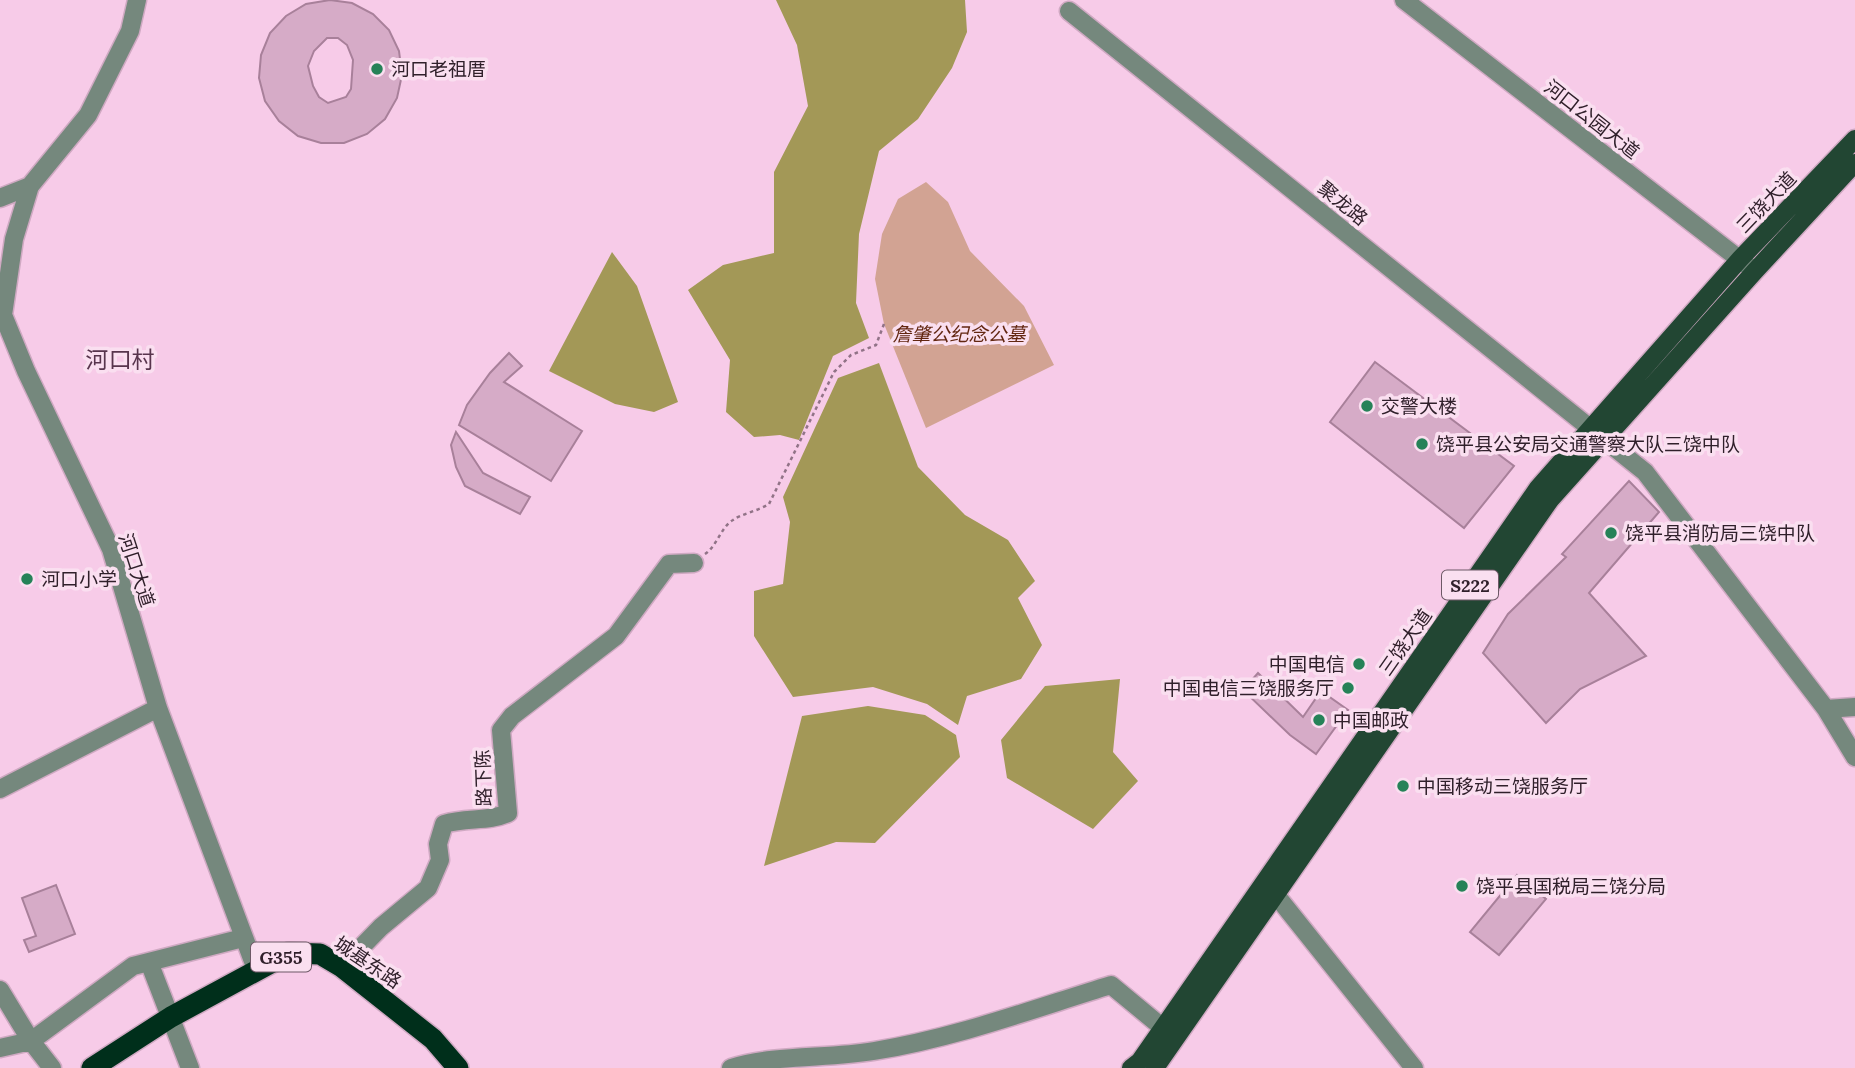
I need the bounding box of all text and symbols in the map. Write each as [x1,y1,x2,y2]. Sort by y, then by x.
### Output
place label: 河口老祖厝 [391,57,486,81]
marker: 河口老祖厝 [369,61,385,77]
street label: 河口公园大道 [1540,74,1644,164]
street label: 三饶大道 [1731,166,1801,238]
street label: 聚龙路 [1313,176,1373,230]
park label: 詹肇公纪念公墓 [892,322,1028,346]
district label: 河口村 [86,345,155,374]
place label: 交警大楼 [1381,394,1457,418]
marker: 交警大楼 [1359,398,1375,414]
place label: 饶平县公安局交通警察大队三饶中队 [1436,432,1740,456]
marker: 饶平县公安局交通警察大队三饶中队 [1414,436,1430,452]
place label: 饶平县消防局三饶中队 [1625,521,1815,545]
marker: 饶平县消防局三饶中队 [1603,525,1619,541]
street label: 河口大道 [114,530,160,610]
place label: 河口小学 [41,567,117,591]
road number: S222 [1442,570,1498,600]
marker: 河口小学 [19,571,35,587]
street label: 三饶大道 [1373,604,1437,680]
place label: 中国电信 [1269,652,1345,676]
marker: 中国电信 [1351,656,1367,672]
place label: 中国电信三饶服务厅 [1163,676,1334,700]
marker: 中国电信三饶服务厅 [1340,680,1356,696]
place label: 中国邮政 [1333,708,1409,732]
marker: 中国邮政 [1311,712,1327,728]
street label: 路下陈 [470,749,496,807]
place label: 中国移动三饶服务厅 [1417,774,1588,798]
marker: 中国移动三饶服务厅 [1395,778,1411,794]
place label: 饶平县国税局三饶分局 [1476,874,1666,898]
marker: 饶平县国税局三饶分局 [1454,878,1470,894]
street label: 城基东路 [330,931,406,993]
road number: G355 [251,942,311,972]

